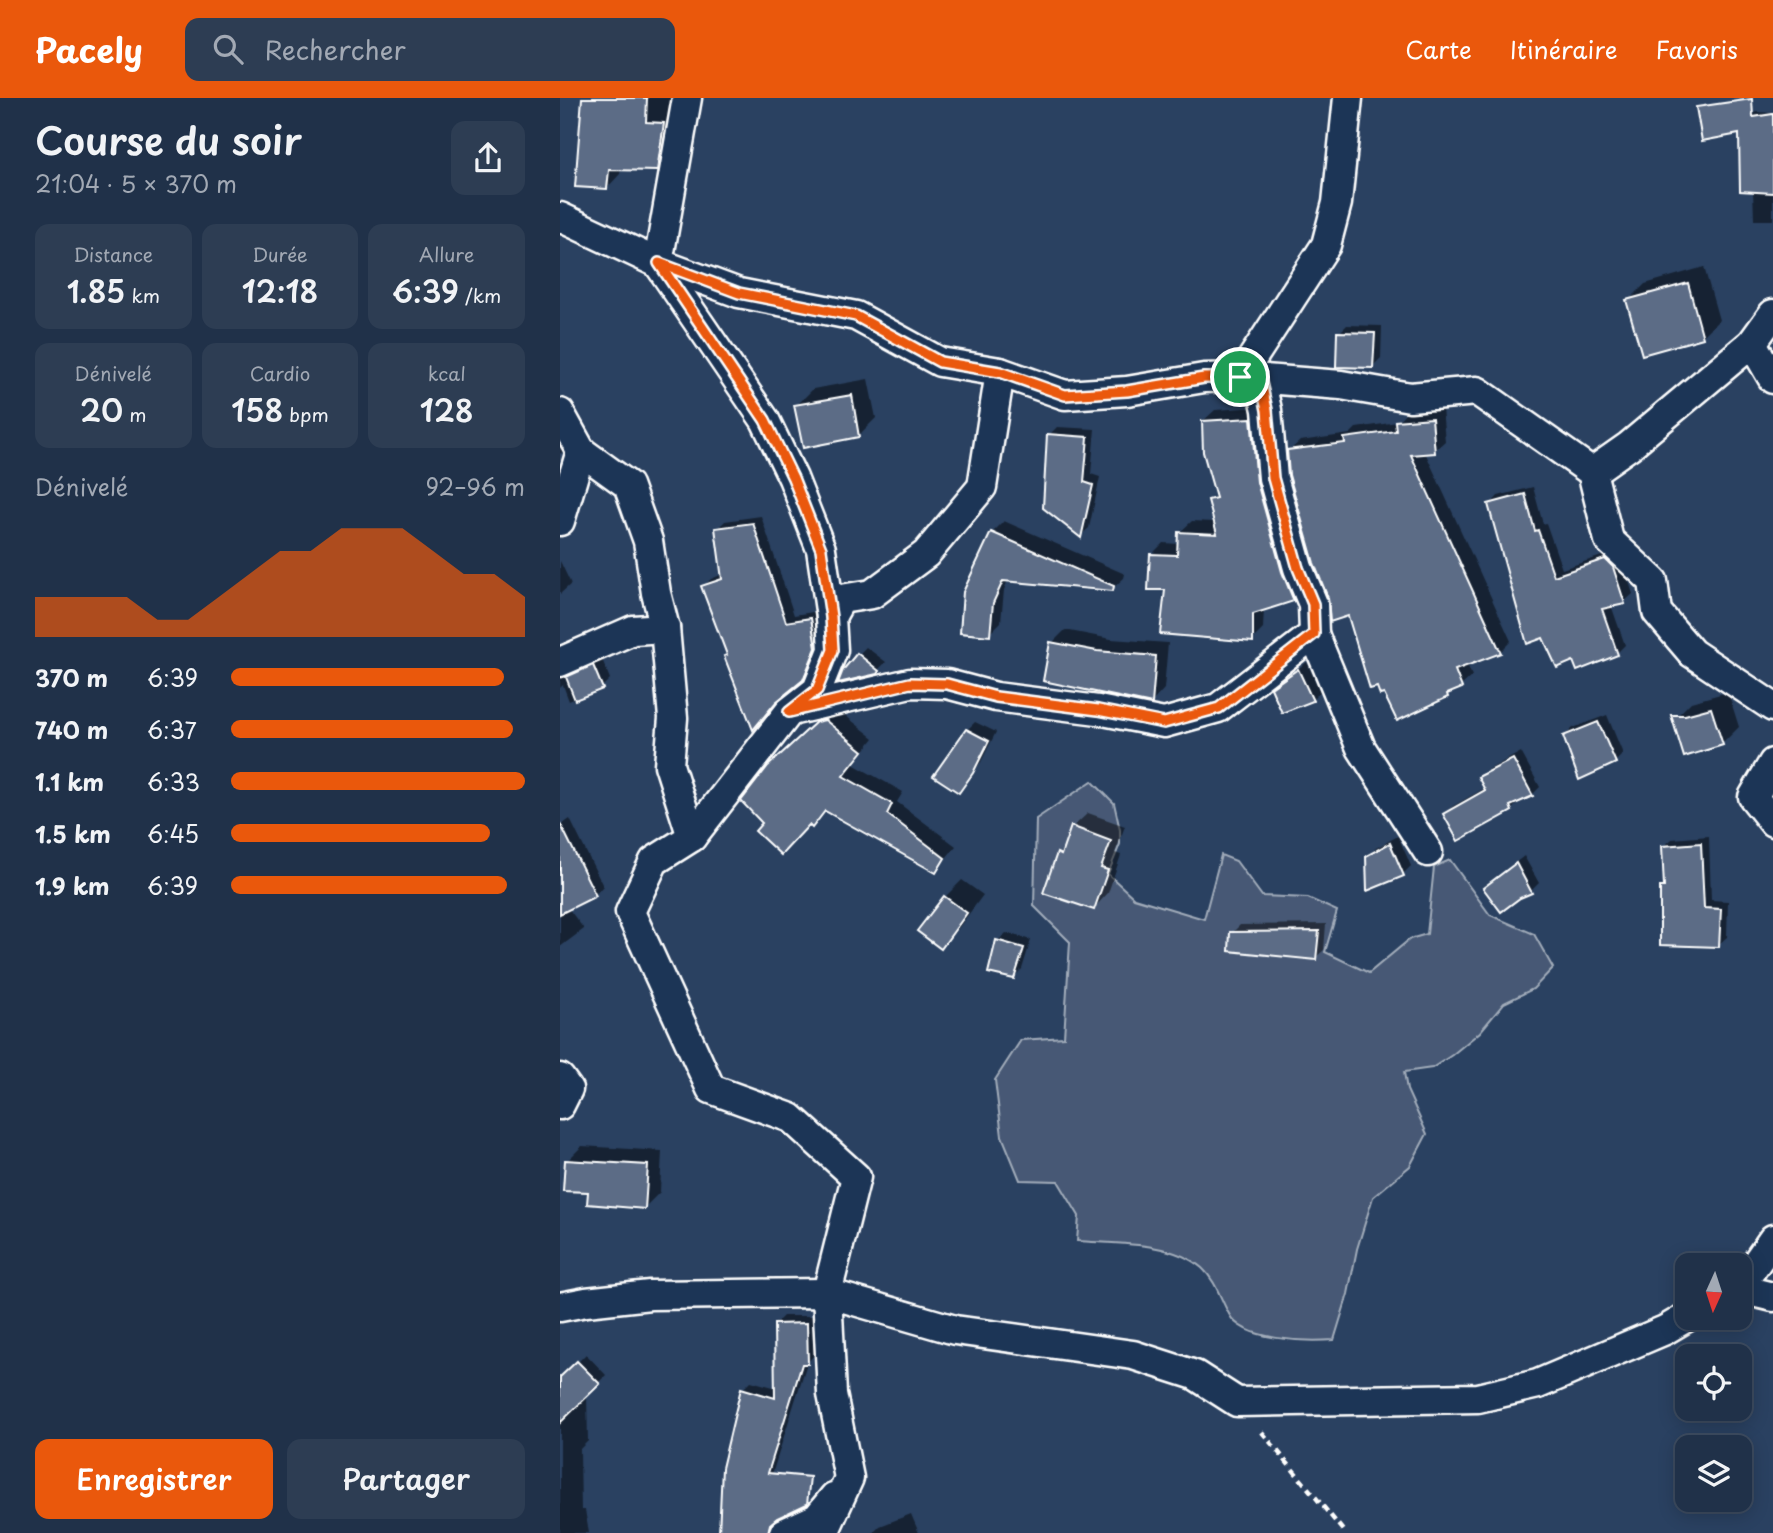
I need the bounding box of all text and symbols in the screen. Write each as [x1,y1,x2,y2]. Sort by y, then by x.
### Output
search box [185,18,675,81]
text: Pacely [35,24,143,74]
icon: search [209,30,247,68]
text: Rechercher [265,30,406,69]
text: Carte [1405,31,1472,67]
text: Itinéraire [1510,31,1618,67]
text: Favoris [1656,31,1738,67]
text: Course du soir [35,111,302,168]
button: share [451,121,525,195]
text: 21:04 · 5 × 370 m [35,166,237,201]
text: Distance [73,240,153,268]
text: Durée [252,240,308,268]
text: Allure [419,240,474,268]
text: 1.85 [67,268,125,313]
text: 12:18 [242,268,318,313]
text: 6:39 [392,268,459,313]
text: km [125,281,160,309]
text: /km [459,281,501,309]
pin [1210,347,1270,407]
icon: arrive [1221,358,1259,396]
text: Dénivelé [75,359,152,387]
text: Cardio [250,359,310,387]
text: kcal [428,359,466,387]
text: 20 [80,387,123,432]
text: 158 [231,387,283,432]
text: 128 [420,387,474,432]
text: m [123,400,147,428]
text: bpm [283,400,329,428]
text: Dénivelé [35,469,128,504]
text: 92–96 m [425,469,525,504]
text: 370 m [35,660,108,695]
text: 6:39 [147,660,198,695]
text: 740 m [35,712,108,747]
text: 6:37 [147,712,197,747]
text: 1.1 km [35,764,104,799]
text: 6:33 [147,764,200,799]
text: 1.5 km [35,816,111,851]
text: 6:45 [147,816,199,851]
text: 1.9 km [35,868,109,903]
text: 6:39 [147,868,198,903]
north arrow [1675,1253,1752,1330]
map controls [1675,1253,1752,1512]
button: locate [1675,1344,1752,1421]
button: layers [1675,1435,1752,1512]
button: Enregistrer [35,1439,273,1519]
button: Partager [287,1439,525,1519]

